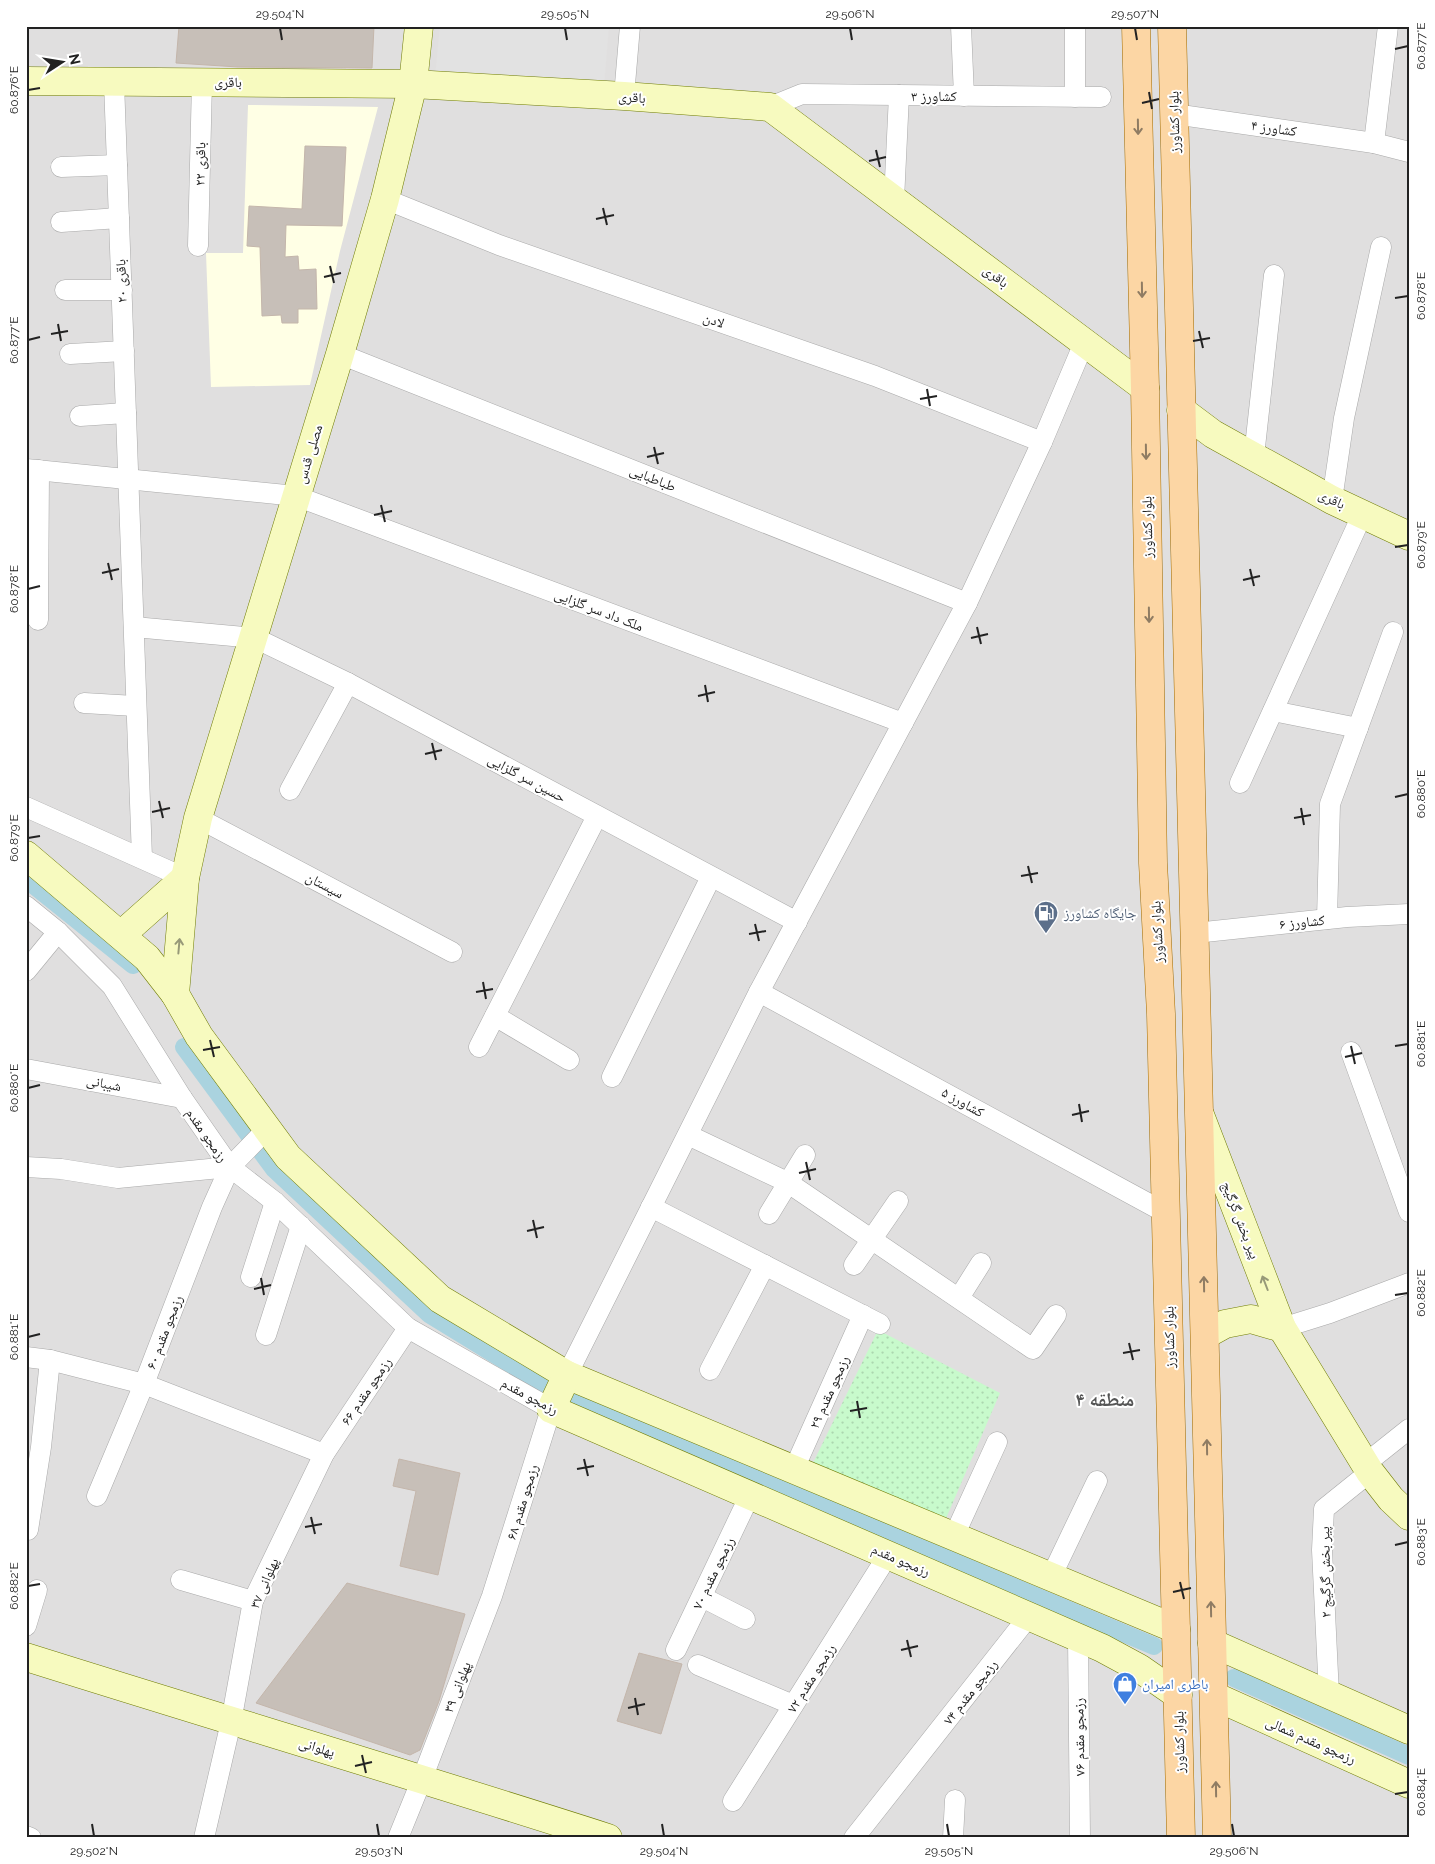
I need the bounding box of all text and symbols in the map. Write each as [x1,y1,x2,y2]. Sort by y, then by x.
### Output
text: 29.504°N [256,7,304,21]
text: 29.505°N [541,7,589,21]
text: 29.506°N [825,7,875,21]
text: 29.507°N [1111,7,1159,21]
text: 60.877°E [1414,22,1428,70]
north arrow [38,38,88,88]
text: N [66,52,84,66]
text: 60.876°E [7,66,21,114]
street label: باقری [214,74,242,91]
street label: باقری [618,88,646,107]
street label: کشاورز ۳ [911,88,957,105]
street label: بلوار کشاورز [1165,91,1184,154]
street label: کشاورز ۴ [1250,117,1298,140]
one-way arrow [1134,119,1143,135]
street label: باقری ۲۲ [192,142,209,186]
street label: باقری ۲۰ [112,259,131,303]
street label: باقری [980,261,1012,292]
text: 60.878°E [1414,272,1428,320]
one-way arrow [1138,282,1147,298]
street label: لادن [701,309,727,332]
text: 60.877°E [7,316,21,364]
street label: مصلی قدس [292,423,326,486]
one-way arrow [1141,444,1151,460]
street label: طباطبایی [627,462,678,495]
street label: باقری [1316,486,1348,513]
street label: بلوار کشاورز [1138,496,1157,559]
text: 60.879°E [1414,521,1428,569]
text: 60.878°E [7,565,21,613]
street label: ملک داد سر گلزایی [552,586,646,635]
one-way arrow [1144,606,1154,623]
street label: حسین سر گلزایی [485,751,569,806]
text: 60.880°E [1414,770,1428,818]
text: 60.879°E [7,814,21,862]
street label: سیستان [303,868,347,902]
fuel station icon: جایگاه کشاورز [1033,900,1059,934]
street label: بلوار کشاورز [1147,900,1168,964]
place label: جایگاه کشاورز [1063,905,1137,922]
street label: کشاورز ۶ [1278,912,1326,933]
one-way arrow [174,938,184,954]
text: 60.881°E [1414,1021,1428,1067]
text: 60.880°E [7,1064,21,1112]
street label: شیبانی [85,1072,123,1095]
street label: کشاورز ۵ [939,1084,987,1121]
street label: رزمجو مقدم [181,1105,231,1166]
street label: پیر بخش گرگیج [1217,1179,1263,1262]
text: 60.882°E [1414,1269,1428,1317]
one-way arrow [1199,1276,1208,1292]
one-way arrow [1260,1276,1269,1291]
street label: رزمجو مقدم ۶۰ [143,1293,187,1372]
street label: بلوار کشاورز [1160,1306,1179,1369]
text: 60.881°E [7,1314,21,1360]
street label: رزمجو مقدم ۲۹ [806,1353,854,1432]
street label: رزمجو مقدم ۶۶ [338,1354,396,1429]
street label: رزمجو مقدم [498,1374,561,1419]
district label: منطقه ۴ [1076,1388,1134,1410]
one-way arrow [1203,1439,1212,1455]
street label: رزمجو مقدم ۶۸ [503,1462,543,1542]
text: 60.883°E [1414,1518,1428,1566]
street label: پیر بخش گرگیج ۲ [1316,1526,1336,1618]
street label: رزمجو مقدم ۷۰ [689,1534,739,1612]
street label: رزمجو مقدم [869,1541,933,1581]
street label: پهلوانی ۳۷ [246,1555,283,1611]
text: 60.882°E [7,1562,21,1610]
one-way arrow [1206,1601,1216,1618]
street label: رزمجو مقدم ۷۲ [784,1641,840,1716]
street label: رزمجو مقدم ۷۴ [940,1656,1002,1729]
street label: پهلوانی ۳۹ [440,1659,475,1715]
shop icon: باطری امیران [1112,1671,1138,1705]
place label: باطری امیران [1142,1676,1209,1693]
street label: رزمجو مقدم ۷۶ [1070,1698,1090,1776]
street label: بلوار کشاورز [1170,1711,1189,1774]
street label: رزمجو مقدم شمالی [1263,1713,1358,1769]
street label: پهلوانی [297,1734,337,1761]
text: 60.884°E [1414,1768,1428,1816]
one-way arrow [1211,1781,1221,1798]
text: 29.502°N [70,1844,118,1858]
text: 29.503°N [355,1844,403,1858]
text: 29.504°N [640,1844,688,1858]
text: 29.505°N [925,1844,973,1858]
text: 29.506°N [1209,1844,1259,1858]

